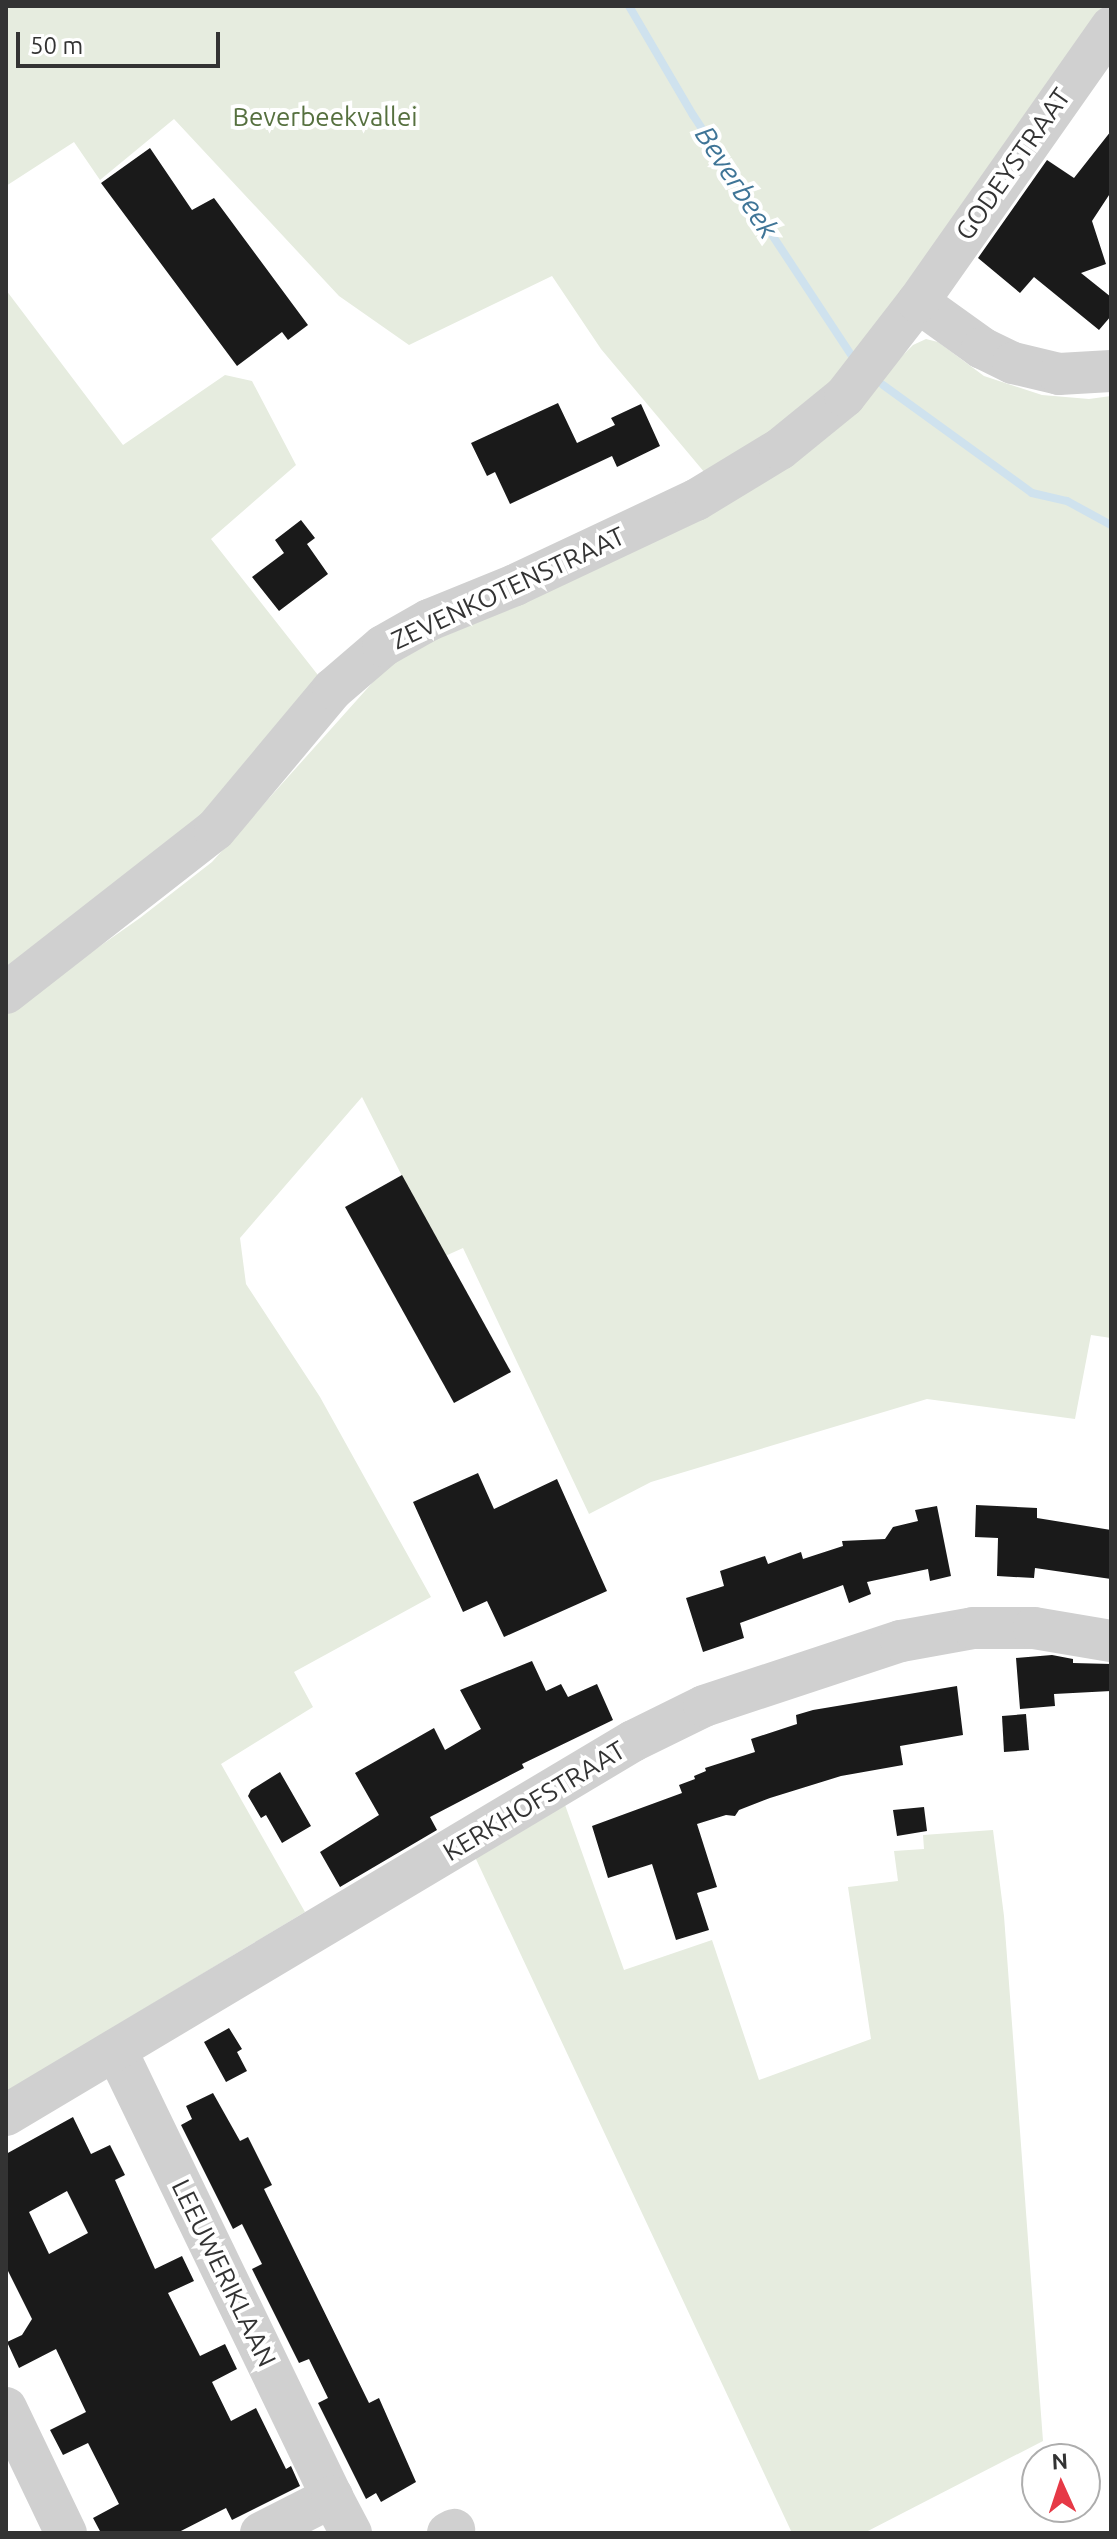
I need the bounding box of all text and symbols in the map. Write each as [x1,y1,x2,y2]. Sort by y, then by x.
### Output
scale bar [20,16,224,66]
text: 50 m [30,32,83,59]
street label: GODEYSTRAAT [949,82,1077,246]
park label: Beverbeekvallei [232,101,418,133]
water label: Beverbeek [688,119,786,245]
street label: ZEVENKOTENSTRAAT [386,520,630,656]
street label: KERKHOFSTRAAT [437,1734,631,1868]
street label: LEEUWERIKLAAN [165,2174,283,2372]
north arrow [1021,2443,1101,2523]
text: N [1051,2448,1069,2473]

